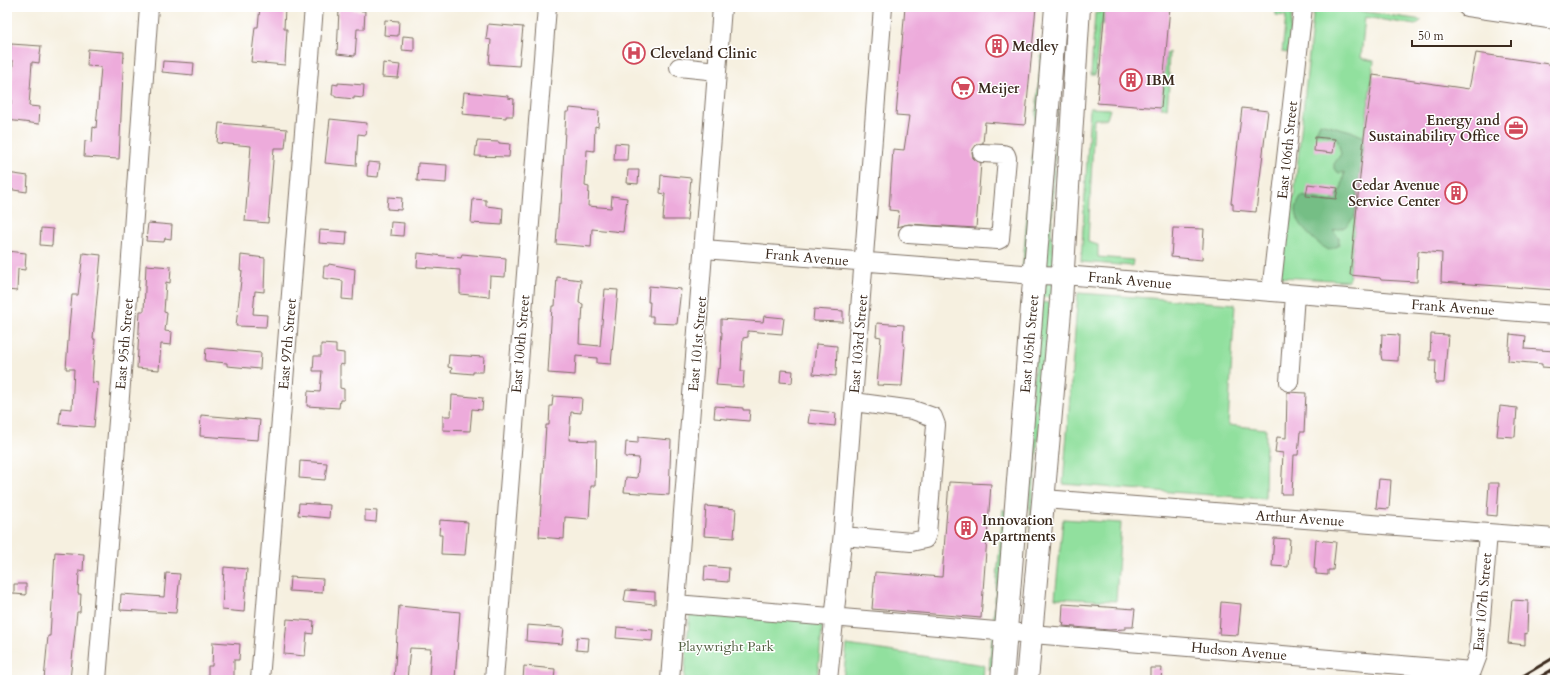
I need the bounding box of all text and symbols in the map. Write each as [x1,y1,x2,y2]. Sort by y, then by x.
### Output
scale bar [1412,22,1511,48]
text: 50 m [1418,28,1445,44]
building icon: Medley [984,33,1010,59]
place label: Medley [1012,37,1059,56]
hospital icon: Cleveland Clinic [621,40,647,66]
place label: Cleveland Clinic [650,44,757,63]
building icon: IBM [1118,67,1144,93]
place label: IBM [1146,71,1176,90]
supermarket icon: Meijer [950,75,976,101]
place label: Meijer [978,79,1020,98]
street label: East 106th Street [1273,99,1302,200]
place label: Energy and Sustainability Office [1369,111,1500,146]
office icon: Energy and Sustainability Office [1503,115,1529,141]
place label: Cedar Avenue Service Center [1348,176,1440,211]
building icon: Cedar Avenue Service Center [1443,180,1469,206]
street label: Frank Avenue [764,244,850,271]
street label: Frank Avenue [1087,267,1173,294]
street label: East 103rd Street [845,293,872,394]
street label: East 100th Street [507,294,534,394]
street label: East 105th Street [1016,294,1043,394]
street label: East 101st Street [684,295,711,393]
street label: Frank Avenue [1411,295,1495,320]
street label: East 95th Street [111,297,138,390]
street label: East 97th Street [274,297,301,390]
street label: Arthur Avenue [1255,506,1345,531]
place label: Innovation Apartments [982,511,1056,546]
building icon: Innovation Apartments [953,515,979,541]
street label: East 107th Street [1469,552,1496,652]
park label: Playwright Park [678,637,775,656]
street label: Hudson Avenue [1190,638,1288,665]

